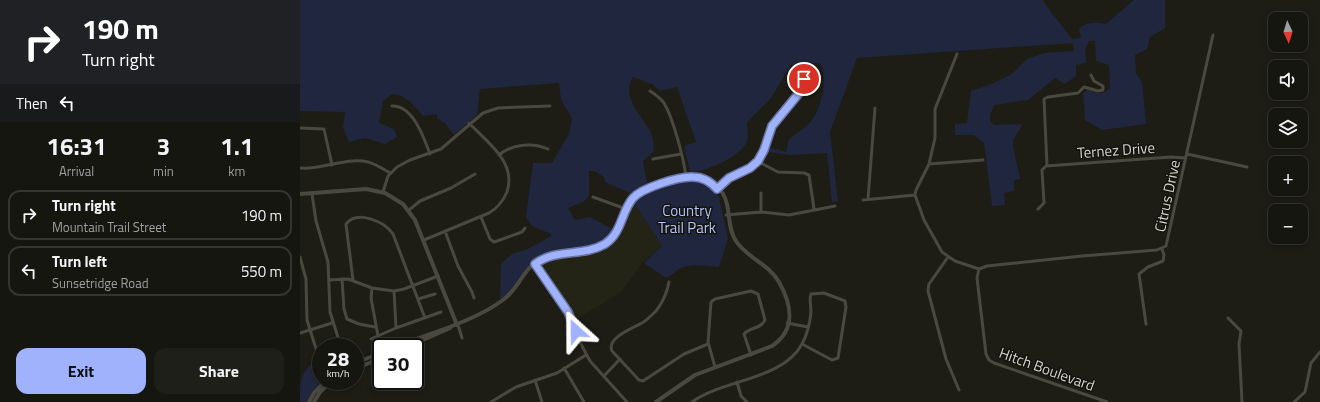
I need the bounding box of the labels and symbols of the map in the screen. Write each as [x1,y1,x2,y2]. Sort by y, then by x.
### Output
north arrow [1268,12,1308,52]
pin [787,62,821,96]
street label: Ternez Drive [1076,136,1156,164]
street label: Citrus Drive [1148,158,1186,234]
park label: Country Trail Park [658,199,716,239]
position arrow [555,310,597,352]
speed limit sign: 30 [372,338,424,390]
street label: Hitch Boulevard [996,341,1098,397]

